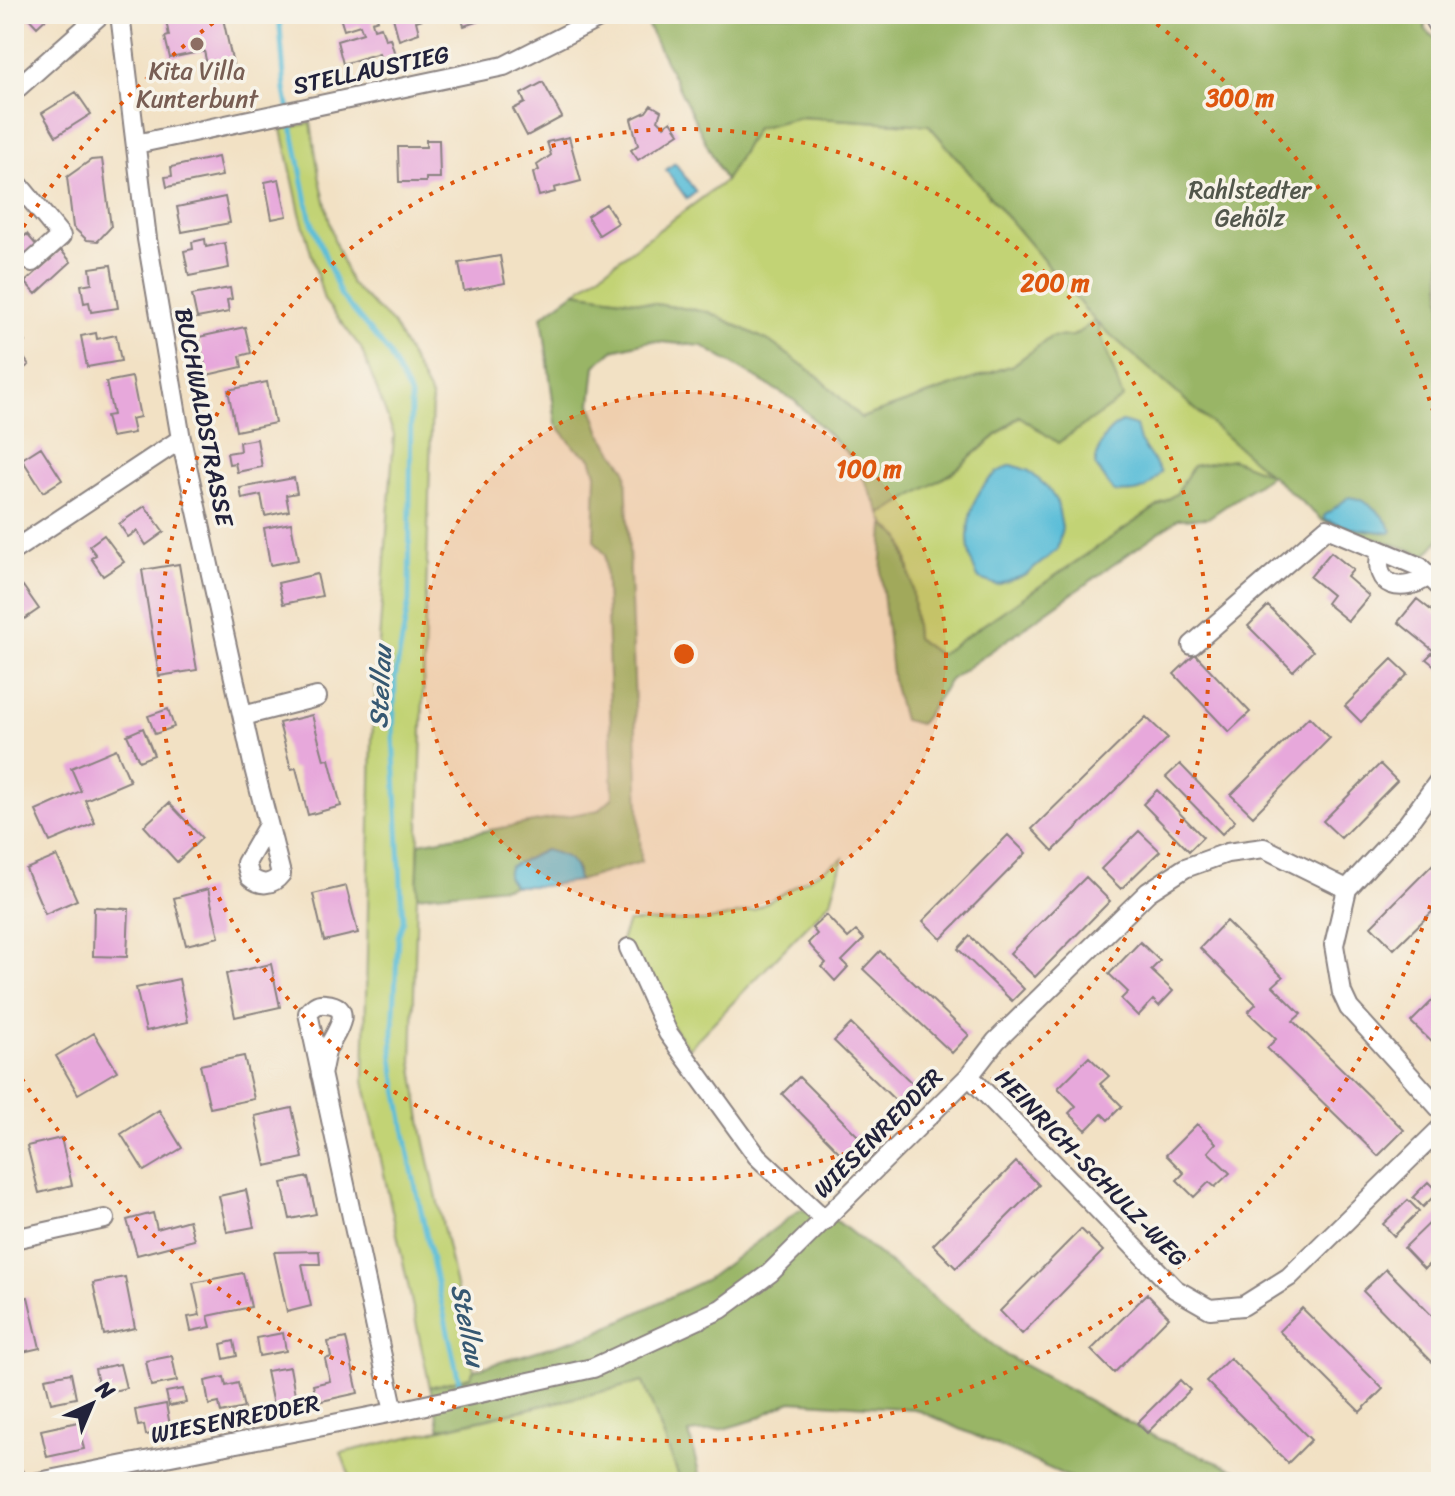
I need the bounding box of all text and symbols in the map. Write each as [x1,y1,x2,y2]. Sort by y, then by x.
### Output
street label: STELLAUSTIEG [289,33,453,107]
marker: Kita Villa Kunterbunt [188,35,206,53]
place label: Kita Villa Kunterbunt [136,50,259,120]
text: 300 m [1205,77,1275,119]
park label: Rahlstedter Gehölz [1189,169,1313,239]
text: 200 m [1020,262,1090,304]
street label: BUCHWALDSTRASSE [162,304,246,532]
text: 100 m [836,448,902,490]
centre of rings [670,640,698,668]
water label: Stellau [355,641,405,730]
street label: WIESENREDDER [803,1057,954,1208]
street label: HEINRICH-SCHULZ-WEG [984,1059,1198,1277]
water label: Stellau [438,1280,499,1373]
north arrow [52,1364,132,1444]
text: N [86,1370,125,1410]
street label: WIESENREDDER [147,1382,323,1456]

